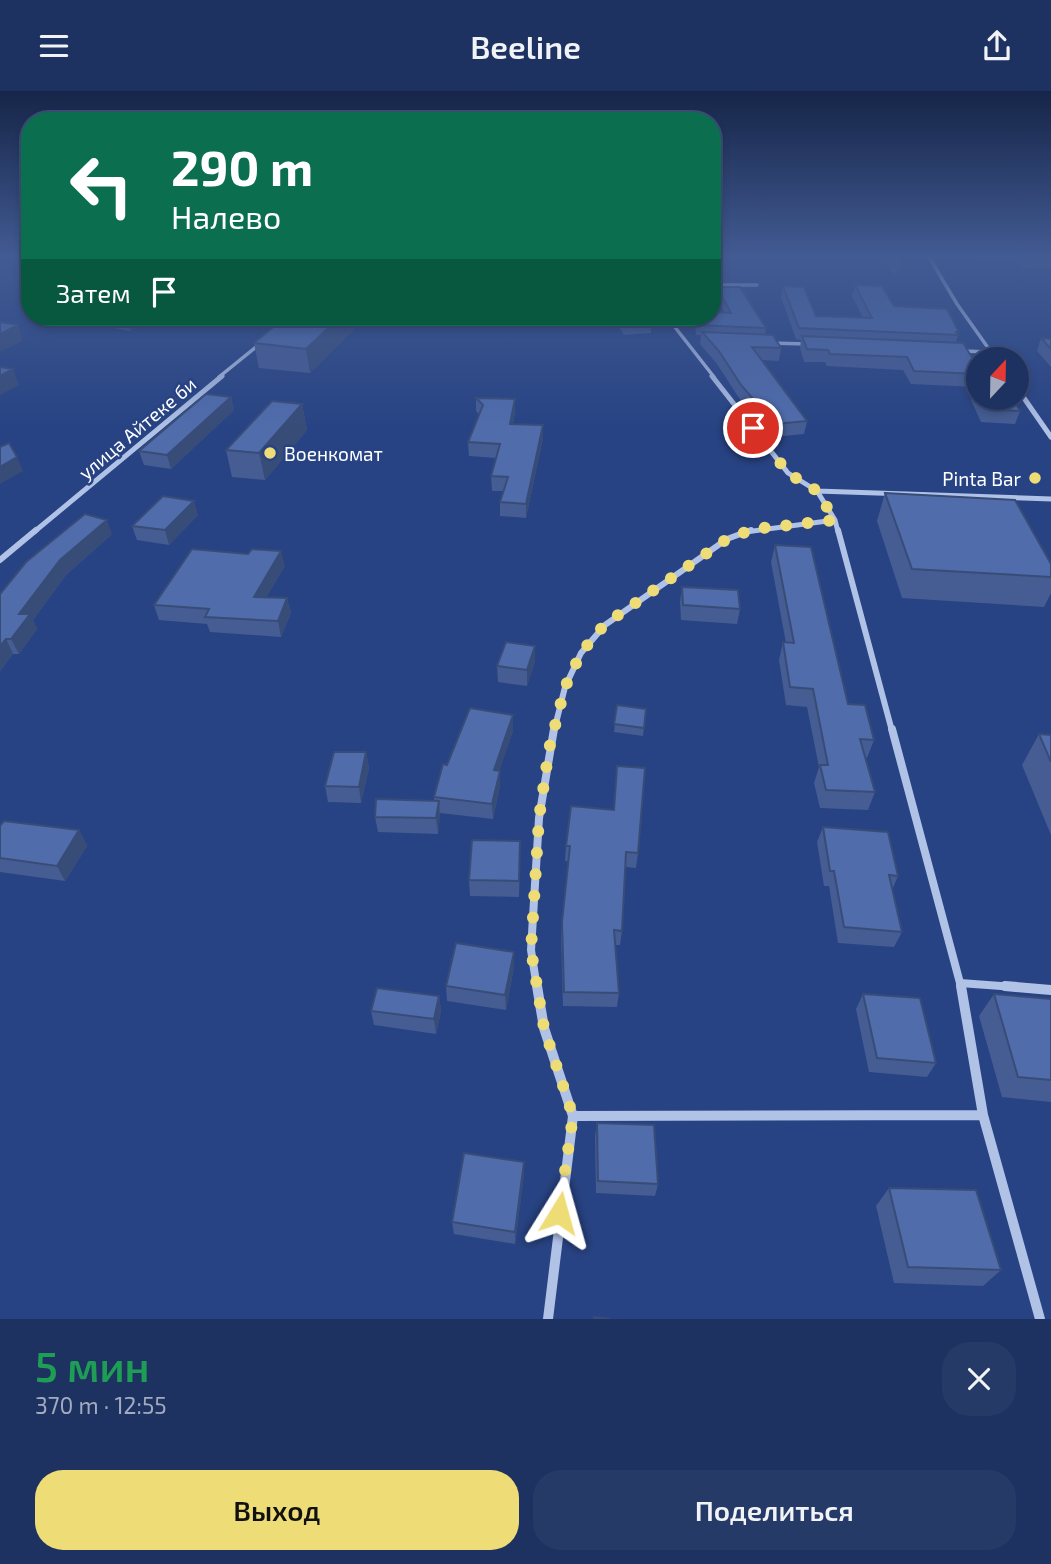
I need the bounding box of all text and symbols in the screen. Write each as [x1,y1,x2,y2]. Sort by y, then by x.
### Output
icon: menu [35,27,73,65]
text: Beeline [470,27,581,65]
icon: share [978,27,1016,65]
text: 290 m [171,137,313,196]
icon: left [56,140,147,231]
text: Налево [171,197,281,235]
icon: arrive [145,273,183,311]
text: Затем [56,277,131,308]
north arrow [966,347,1029,409]
map controls [966,347,1029,410]
street label: улица Айтеке би [74,372,201,485]
pin [723,398,783,458]
icon: arrive [734,409,772,447]
place label: Военкомат [284,442,383,465]
marker: Военкомат [262,445,278,461]
place label: Pinta Bar [942,467,1021,490]
marker: Pinta Bar [1027,470,1043,486]
position arrow [522,1176,596,1250]
text: 5 мин [35,1340,150,1390]
button: close [942,1342,1016,1416]
text: 370 m · 12:55 [35,1391,167,1419]
button: Выход [35,1470,519,1550]
button: Поделиться [533,1470,1016,1550]

